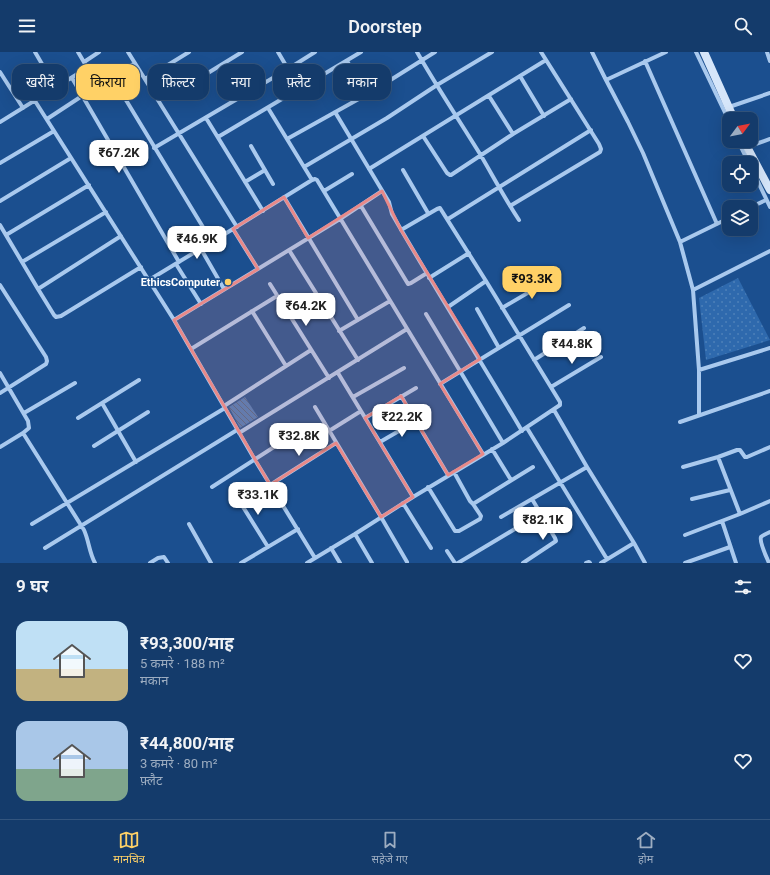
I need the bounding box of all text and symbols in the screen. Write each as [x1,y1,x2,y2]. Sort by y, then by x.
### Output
icon: menu [16,15,38,37]
icon: search [732,15,754,37]
text: Doorstep [348,16,422,37]
chip: खरीदें [12,64,68,100]
chip: किराया [76,64,140,100]
chip: फ़िल्टर [148,64,209,100]
chip: नया [217,64,265,100]
chip: फ़्लैट [273,64,325,100]
chip: मकान [333,64,391,100]
north arrow [722,112,758,148]
map controls [722,112,758,236]
pin: ₹67.2K [86,140,152,174]
text: ₹67.2K [98,145,140,160]
button: locate [722,156,758,192]
button: layers [722,200,758,236]
pin: ₹46.9K [164,226,230,260]
text: ₹46.9K [176,231,218,246]
pin: ₹93.3K [499,266,565,300]
text: ₹93.3K [511,271,553,286]
place label: EthicsComputer [141,276,220,289]
marker: EthicsComputer [223,277,233,287]
pin: ₹64.2K [273,293,339,327]
text: ₹64.2K [285,298,327,313]
pin: ₹44.8K [539,331,605,365]
text: ₹44.8K [551,336,593,351]
pin: ₹22.2K [369,404,435,438]
text: ₹22.2K [381,409,423,424]
pin: ₹32.8K [266,423,332,457]
text: ₹32.8K [278,428,320,443]
pin: ₹33.1K [225,482,291,516]
text: ₹33.1K [237,487,279,502]
pin: ₹82.1K [510,507,576,541]
text: ₹82.1K [522,512,564,527]
text: 9 घर [16,576,49,596]
icon: filters [732,576,754,598]
text: ₹93,300/माह [140,633,234,653]
icon: home [48,637,96,685]
icon: heart [732,650,754,672]
text: 5 कमरे · 188 m² [140,656,225,671]
text: मकान [140,673,168,688]
text: ₹44,800/माह [140,733,234,753]
icon: home [48,737,96,785]
icon: heart [732,750,754,772]
text: 3 कमरे · 80 m² [140,756,217,771]
text: फ़्लैट [140,773,163,788]
tab: मानचित्र [113,829,145,867]
tab: सहेजे गए [371,829,408,867]
tab: होम [635,829,657,867]

